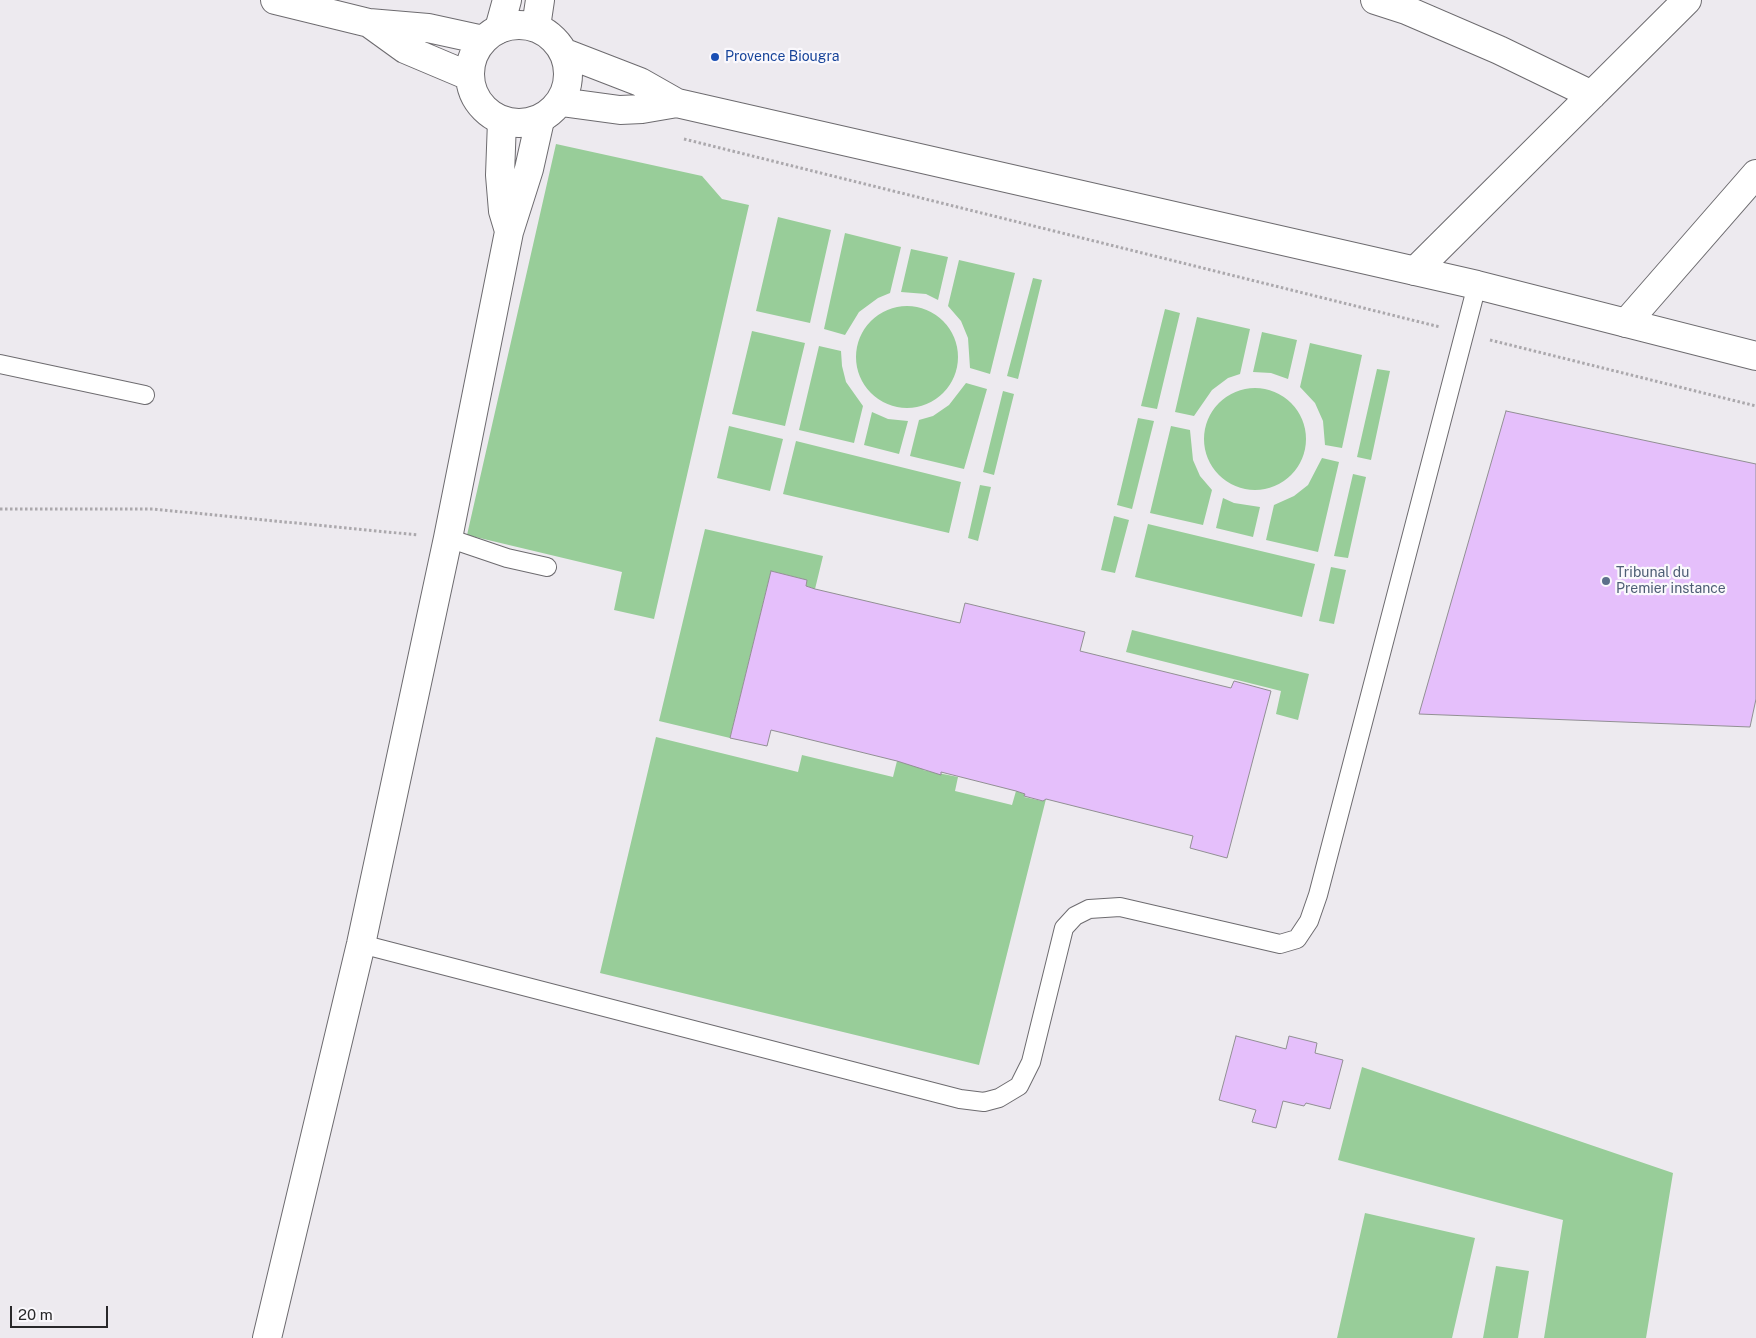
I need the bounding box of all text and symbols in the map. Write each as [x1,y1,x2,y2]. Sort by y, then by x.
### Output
place label: Provence Biougra [725,49,839,65]
marker: Provence Biougra [709,51,721,63]
place label: Tribunal du Premier instance [1616,565,1726,598]
marker: Tribunal du Premier instance [1600,575,1612,587]
scale bar [12,1296,110,1328]
text: 20 m [18,1306,53,1323]

